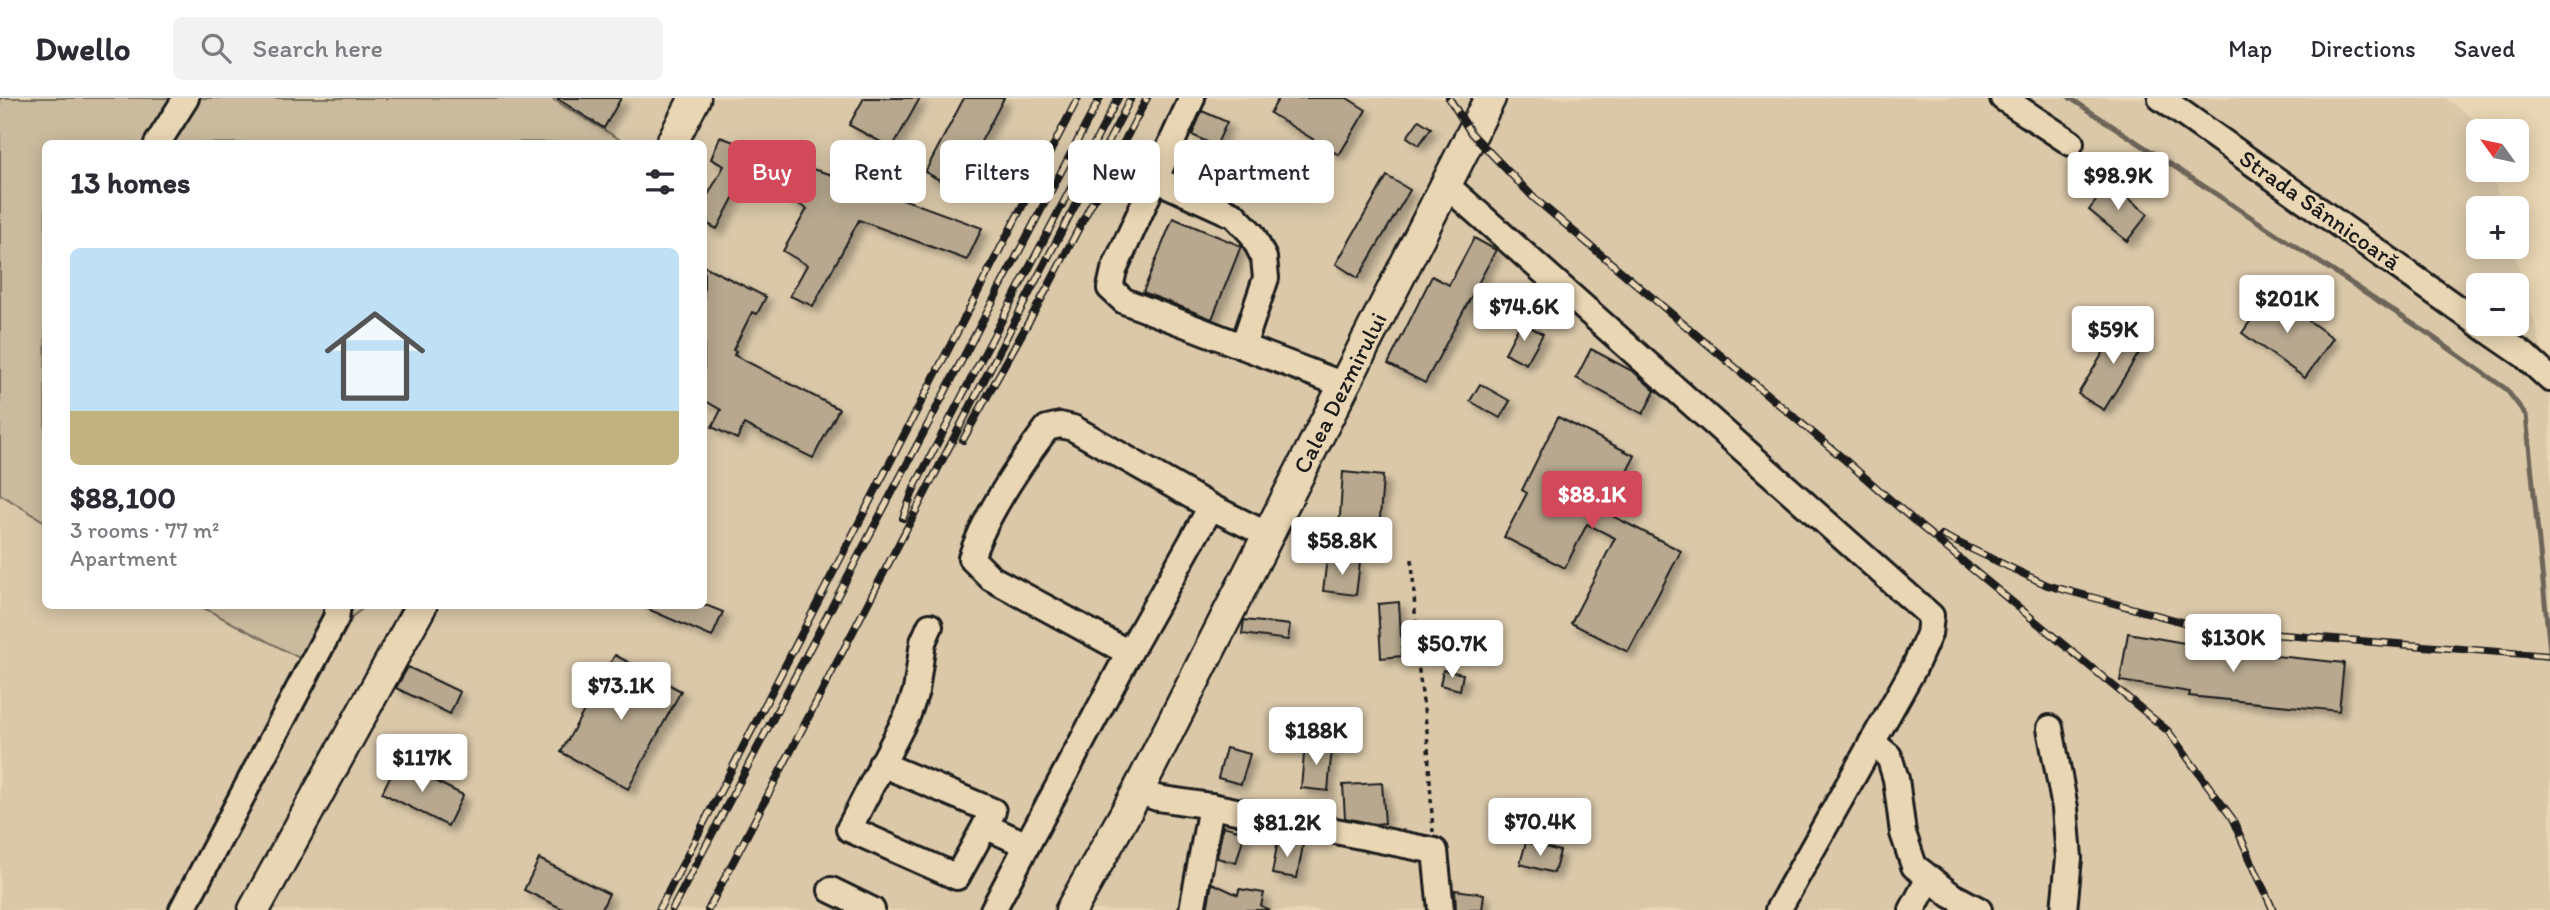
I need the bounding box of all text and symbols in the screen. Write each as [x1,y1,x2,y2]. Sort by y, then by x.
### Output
search box [173,17,663,80]
text: Dwello [35,29,131,68]
icon: search [197,29,235,67]
text: Search here [253,32,383,64]
text: Map [2228,34,2272,63]
text: Directions [2310,34,2416,63]
text: Saved [2454,34,2515,63]
north arrow [2466,119,2529,182]
map controls [2466,119,2529,336]
chip: Buy [728,140,816,203]
chip: Rent [830,140,926,203]
chip: Filters [940,140,1054,203]
chip: New [1068,140,1160,203]
chip: Apartment [1174,140,1334,203]
street label: Strada Sânnicoară [2234,143,2407,276]
pin: $98.9K [2061,152,2175,212]
text: $98.9K [2084,161,2152,189]
icon: filters [641,163,679,201]
text: 13 homes [70,164,190,201]
button: + [2466,196,2529,259]
button: − [2466,273,2529,336]
pin: $201K [2238,275,2336,335]
pin: $74.6K [1467,284,1581,343]
text: $201K [2255,284,2319,312]
text: $74.6K [1489,292,1559,320]
icon: home [312,293,438,419]
pin: $59K [2072,306,2154,366]
street label: Calea Dezmirului [1286,307,1393,478]
text: $59K [2088,315,2138,343]
pin: $88.1K [1535,472,1649,531]
text: $88,100 [70,479,176,516]
text: $88.1K [1558,480,1626,508]
text: 3 rooms · 77 m² [70,516,220,544]
pin: $58.8K [1285,518,1399,577]
text: $58.8K [1307,526,1377,554]
text: Apartment [70,544,177,572]
pin: $130K [2184,614,2282,674]
pin: $50.7K [1395,620,1509,680]
text: $130K [2201,623,2265,651]
text: $50.7K [1417,629,1487,657]
pin: $73.1K [564,662,678,722]
text: $73.1K [588,671,654,699]
pin: $188K [1267,708,1365,767]
text: $188K [1285,716,1347,744]
pin: $117K [373,734,471,794]
text: $117K [392,743,452,771]
pin: $70.4K [1483,798,1597,858]
pin: $81.2K [1230,800,1344,859]
text: $70.4K [1504,807,1576,835]
text: $81.2K [1253,808,1321,836]

